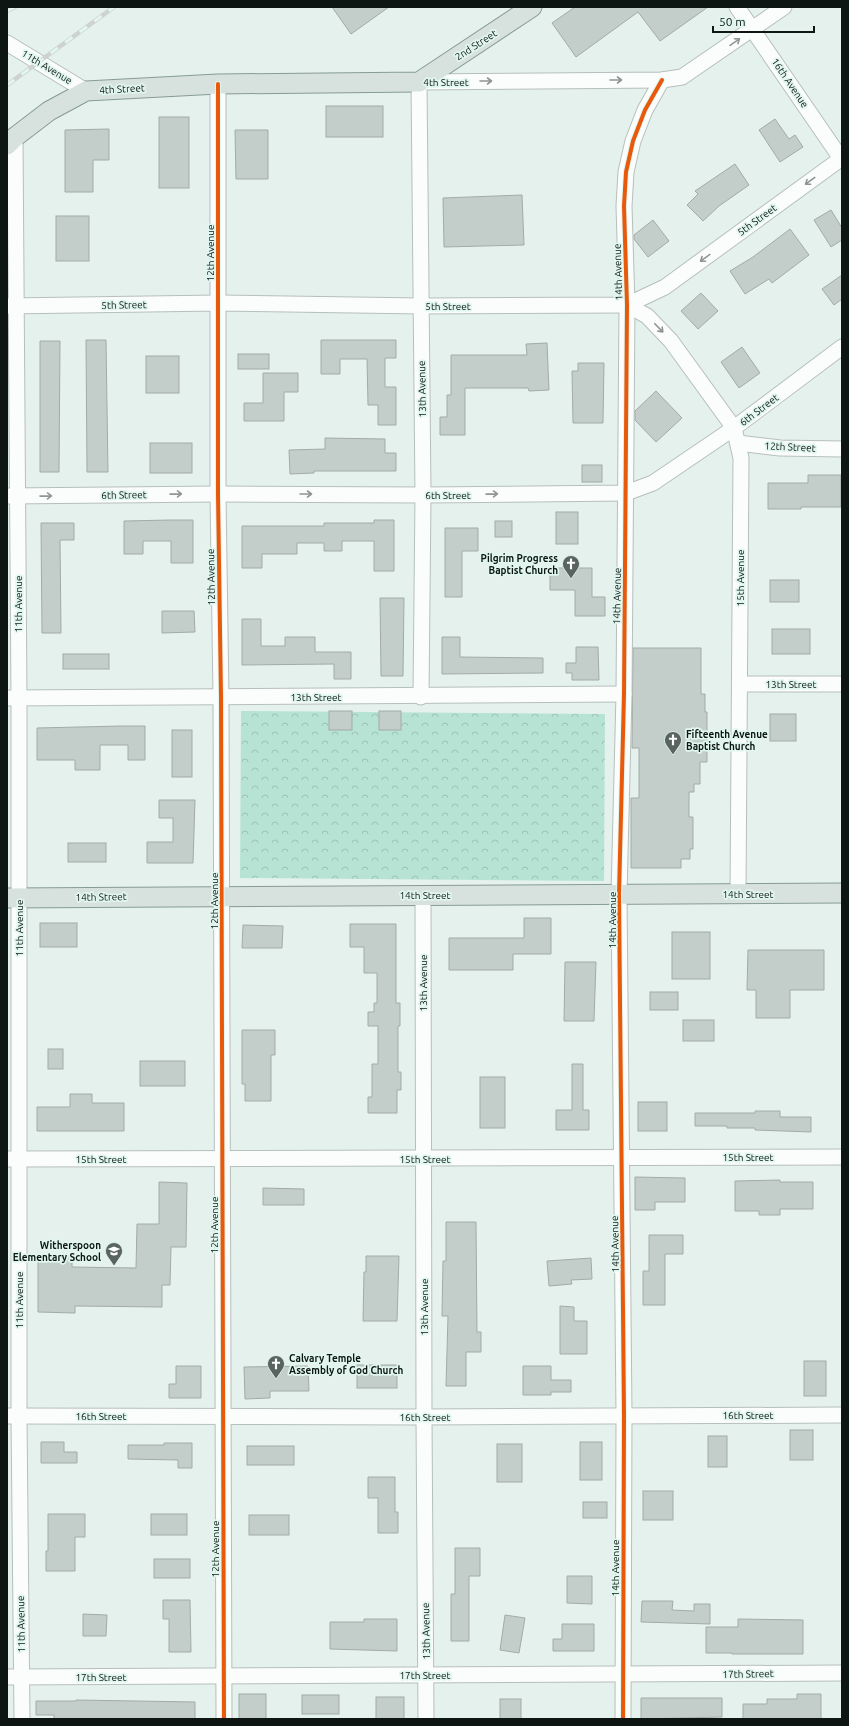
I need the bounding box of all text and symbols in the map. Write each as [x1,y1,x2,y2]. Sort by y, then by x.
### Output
scale bar [713,8,814,34]
text: 50 m [719,15,746,28]
street label: 2nd Street [453,27,499,63]
one-way arrow [729,38,740,46]
street label: 11th Avenue [20,48,74,86]
street label: 16th Avenue [770,56,810,110]
one-way arrow [609,76,622,84]
street label: 4th Street [423,77,469,88]
one-way arrow [479,77,492,85]
street label: 4th Street [99,82,145,96]
one-way arrow [805,177,816,185]
street label: 5th Street [735,202,779,238]
street label: 12th Avenue [205,225,216,281]
street label: 14th Avenue [612,243,624,301]
one-way arrow [700,254,711,262]
street label: 5th Street [101,299,147,311]
street label: 5th Street [425,301,471,312]
one-way arrow [654,322,663,332]
street label: 13th Avenue [416,360,428,418]
street label: 6th Street [738,392,781,428]
street label: 12th Street [764,440,816,454]
street label: 6th Street [101,489,147,501]
one-way arrow [169,490,182,498]
one-way arrow [299,490,312,498]
street label: 6th Street [425,490,471,501]
one-way arrow [485,490,498,498]
one-way arrow [39,492,52,500]
street label: 12th Avenue [205,548,217,606]
street label: 15th Avenue [735,550,746,606]
place label: Pilgrim Progress Baptist Church [481,553,558,576]
church icon: Pilgrim Progress Baptist Church [561,554,581,579]
street label: 14th Avenue [611,567,623,625]
street label: 11th Avenue [13,576,24,632]
street label: 13th Street [765,679,817,690]
street label: 13th Street [290,692,342,703]
place label: Fifteenth Avenue Baptist Church [686,729,768,752]
church icon: Fifteenth Avenue Baptist Church [663,730,683,755]
street label: 12th Avenue [209,873,220,929]
street label: 14th Street [722,889,774,900]
street label: 14th Street [399,890,451,901]
street label: 14th Street [75,891,127,903]
street label: 14th Avenue [607,892,618,948]
street label: 11th Avenue [14,900,25,956]
street label: 13th Avenue [418,955,429,1011]
street label: 15th Street [722,1152,774,1163]
street label: 15th Street [75,1154,127,1165]
street label: 15th Street [399,1154,451,1165]
street label: 12th Avenue [209,1197,220,1253]
street label: 14th Avenue [609,1215,621,1273]
place label: Witherspoon Elementary School [13,1240,101,1263]
school or university icon: Witherspoon Elementary School [104,1241,124,1266]
street label: 11th Avenue [14,1272,25,1328]
street label: 13th Avenue [419,1279,430,1335]
place label: Calvary Temple Assembly of God Church [289,1353,403,1376]
church icon: Calvary Temple Assembly of God Church [266,1354,286,1379]
street label: 16th Street [722,1410,774,1421]
street label: 16th Street [75,1411,127,1422]
street label: 16th Street [399,1412,451,1423]
street label: 12th Avenue [210,1521,221,1577]
street label: 14th Avenue [610,1540,621,1596]
street label: 11th Avenue [15,1595,27,1653]
street label: 13th Avenue [420,1602,432,1660]
street label: 17th Street [722,1668,774,1680]
street label: 17th Street [399,1670,451,1681]
street label: 17th Street [75,1672,127,1683]

